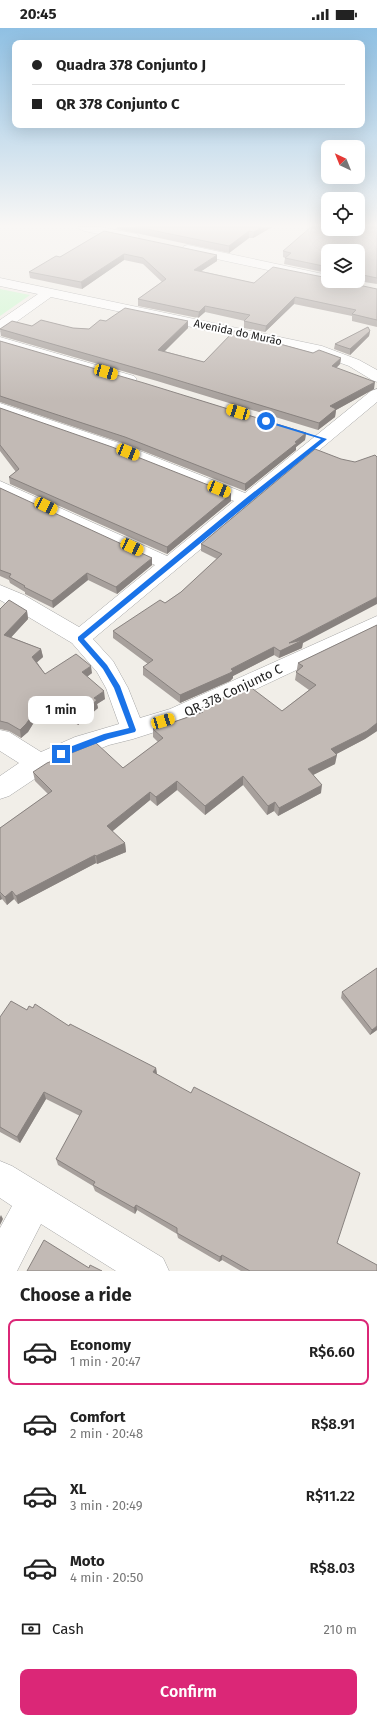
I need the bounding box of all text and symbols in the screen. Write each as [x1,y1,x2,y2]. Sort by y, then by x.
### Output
text: 20:45 [20,5,56,23]
text: Quadra 378 Conjunto J [56,56,206,74]
text: QR 378 Conjunto C [56,95,180,113]
north arrow [321,140,365,184]
map controls [321,140,365,288]
button: locate [321,192,365,236]
button: layers [321,244,365,288]
street label: Avenida do Murão [193,317,283,348]
car [93,363,119,381]
car [225,403,251,421]
route start [257,412,275,430]
car [115,442,141,462]
car [206,479,232,499]
car [33,495,59,517]
car [119,536,145,558]
street label: QR 378 Conjunto C [182,661,285,720]
callout: 1 min [28,696,94,724]
text: 1 min [45,702,77,717]
car [150,712,176,730]
route end [52,745,70,763]
text: Choose a ride [20,1284,132,1306]
icon: car [22,1334,58,1370]
text: Economy [70,1336,131,1354]
text: R$6.60 [309,1343,355,1361]
text: 1 min · 20:47 [70,1354,141,1369]
icon: car [22,1406,58,1442]
text: Comfort [70,1408,126,1426]
text: R$8.91 [311,1415,355,1433]
text: 2 min · 20:48 [70,1426,143,1441]
icon: car [22,1478,58,1514]
text: XL [70,1480,86,1498]
text: R$11.22 [306,1487,355,1505]
text: 3 min · 20:49 [70,1498,143,1513]
icon: car [22,1550,58,1586]
text: Moto [70,1552,105,1570]
text: R$8.03 [309,1559,355,1577]
text: 4 min · 20:50 [70,1570,143,1585]
icon: cash [20,1618,42,1640]
text: Cash [52,1620,84,1638]
text: 210 m [323,1622,357,1637]
button: Confirm [20,1669,357,1715]

